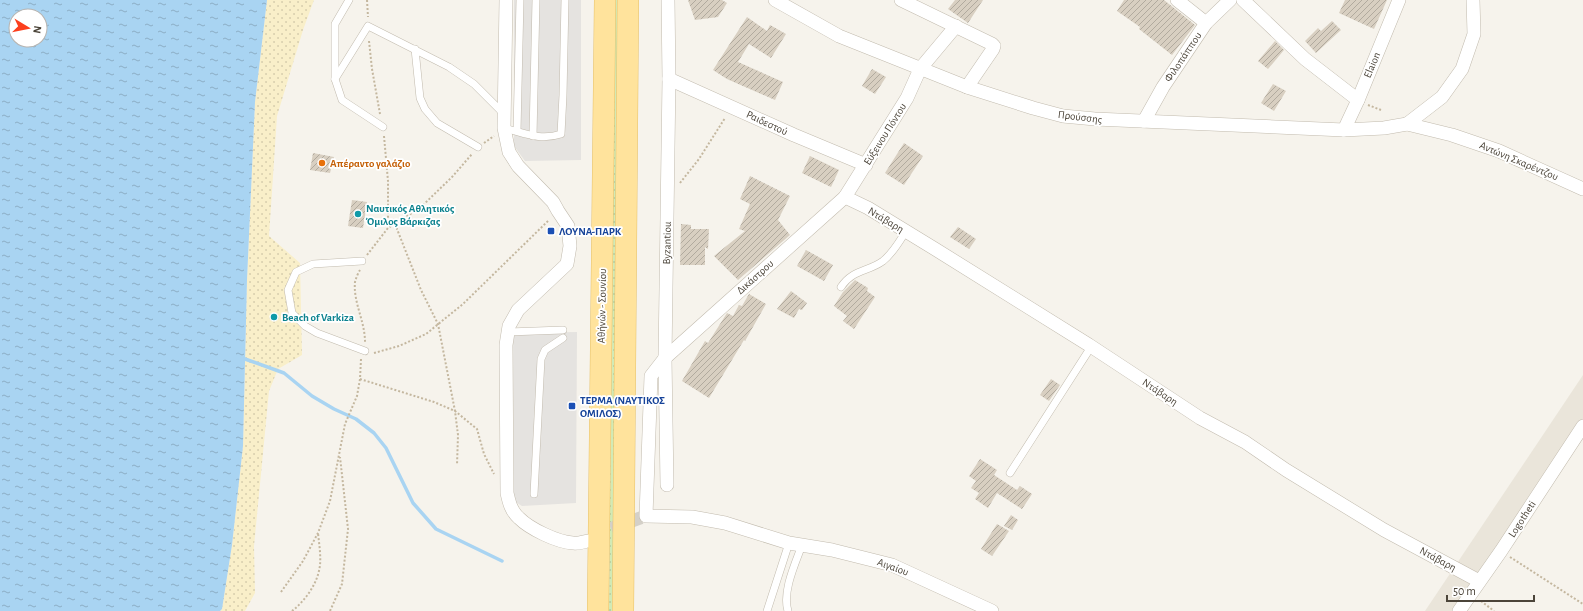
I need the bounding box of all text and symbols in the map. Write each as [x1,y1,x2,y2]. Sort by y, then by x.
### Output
north arrow [8,8,48,48]
text: N [31,25,43,34]
street label: Φιλοπάππου [1162,30,1204,84]
street label: Elaion [1362,51,1382,79]
street label: Εύξεινου Πόντου [862,101,908,167]
street label: Ραιδεστού [745,109,789,137]
street label: Προύσσης [1057,109,1103,125]
street label: Αντώνη Σκαρέντζου [1478,139,1560,183]
marker: Απέραντο γαλάζιο [317,158,327,168]
place label: Απέραντο γαλάζιο [330,158,411,170]
place label: Ναυτικός Αθλητικός Όμιλος Βάρκιζας [365,203,455,228]
street label: Ντάβαρη [866,205,906,235]
marker: Ναυτικός Αθλητικός Όμιλος Βάρκιζας [353,209,363,219]
street label: Byzantiou [661,221,673,265]
marker: ΛΟΥΝΑ-ΠΑΡΚ [546,226,556,236]
place label: ΛΟΥΝΑ-ΠΑΡΚ [559,226,622,237]
street label: Δικάστρου [734,258,776,296]
street label: Αθήνών - Σουνίου [596,268,608,344]
marker: Beach of Varkiza [269,312,279,322]
place label: Beach of Varkiza [282,312,355,323]
street label: Ντάβαρη [1140,377,1180,407]
place label: ΤΕΡΜΑ (ΝΑΥΤΙΚΟΣ ΟΜΙΛΟΣ) [580,395,665,419]
marker: ΤΕΡΜΑ (ΝΑΥΤΙΚΟΣ ΟΜΙΛΟΣ) [567,401,577,411]
street label: Logotheti [1506,499,1538,539]
street label: Ντάβαρη [1418,545,1458,573]
street label: Αιγαίου [876,556,910,578]
scale bar [1447,577,1534,603]
text: 50 m [1453,585,1476,597]

